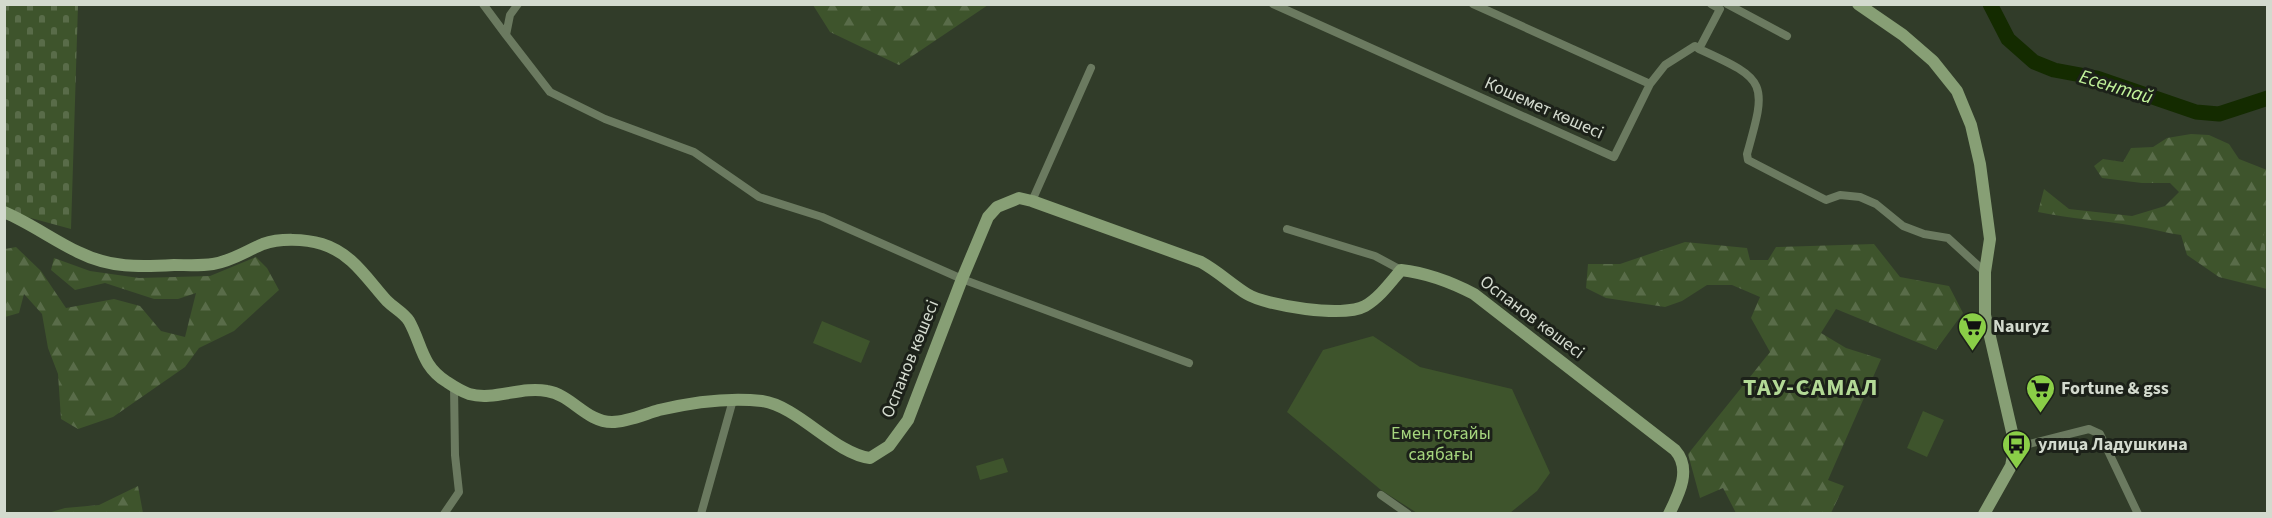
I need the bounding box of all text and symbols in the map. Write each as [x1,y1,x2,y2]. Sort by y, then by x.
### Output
water label: Есентай [2076,63,2156,111]
street label: Кошемет көшесі [1480,71,1608,145]
street label: Оспанов көшесі [1474,269,1590,365]
street label: Оспанов көшесі [875,296,945,422]
supermarket icon: Nauryz [1956,310,1988,352]
place label: Nauryz [1993,314,2049,339]
district label: ТАУ-САМАЛ [1743,370,1879,405]
supermarket icon: Fortune & gss [2024,372,2056,414]
place label: Fortune & gss [2061,376,2169,401]
park label: Емен тоғайы саябағы [1391,421,1491,467]
bus stop icon: улица Ладушкина [2001,428,2033,470]
place label: улица Ладушкина [2038,432,2188,457]

